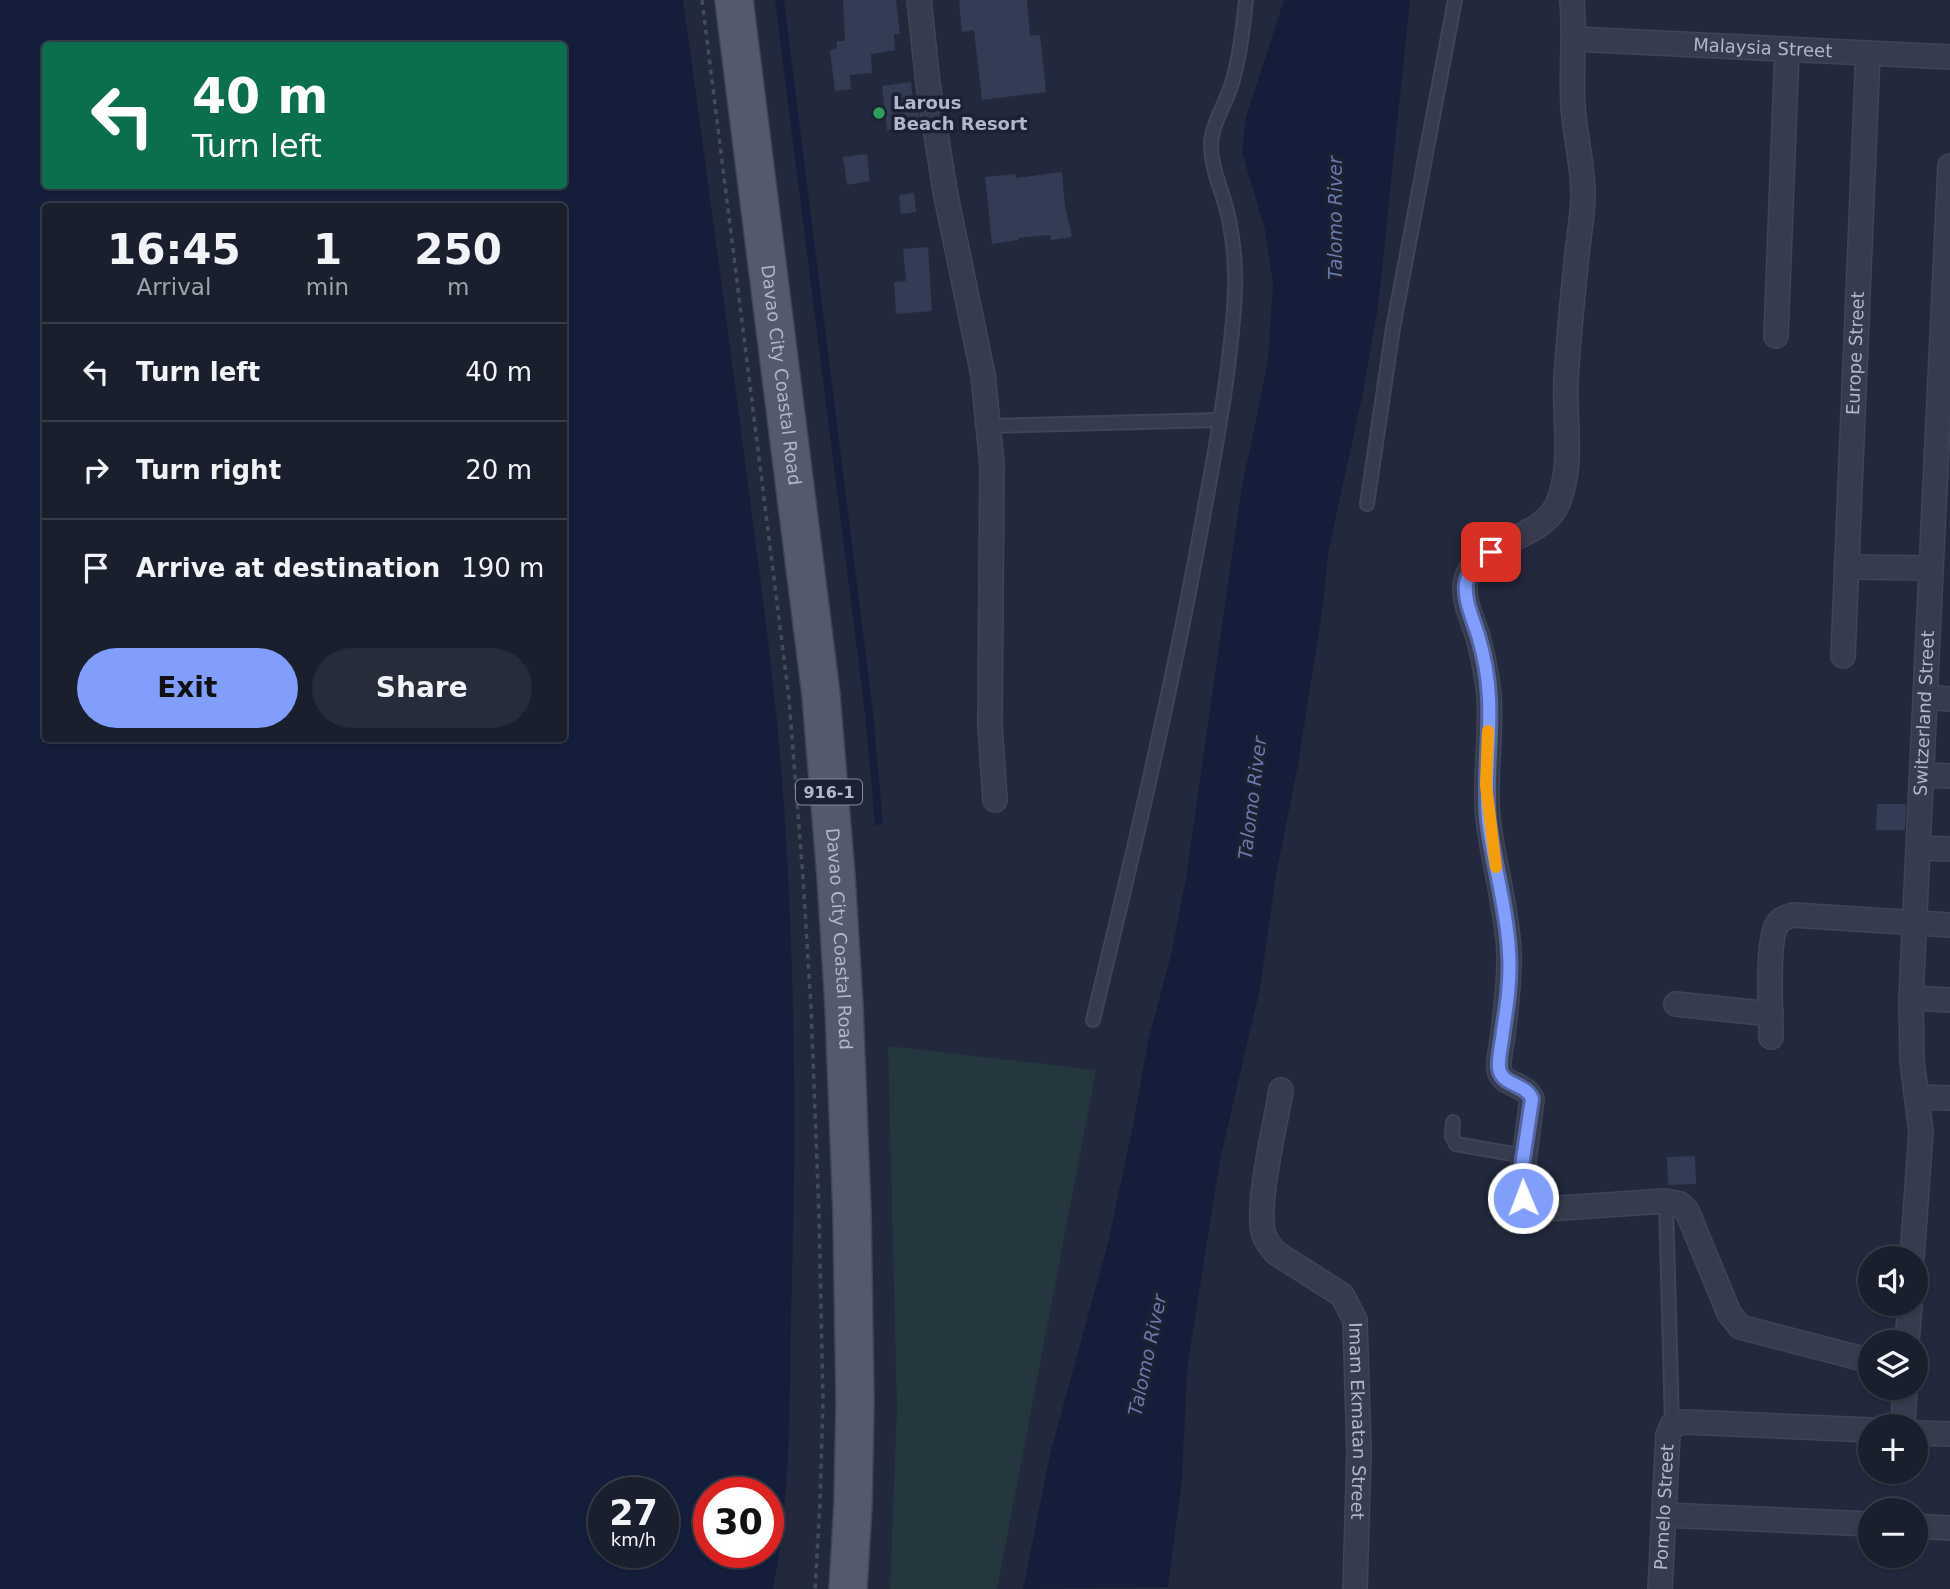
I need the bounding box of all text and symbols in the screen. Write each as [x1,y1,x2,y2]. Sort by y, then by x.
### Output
street label: Malaysia Street [1693,34,1833,61]
text: 40 m [192,68,328,125]
icon: left [77,70,168,161]
place label: Larous Beach Resort [893,92,1028,134]
marker: Larous Beach Resort [871,105,887,121]
text: Turn left [192,127,322,165]
water label: Talomo River [1324,155,1346,280]
text: 16:45 [107,225,241,274]
text: 1 [313,225,342,274]
text: 250 [414,225,502,274]
street label: Davao City Coastal Road [757,263,806,487]
text: Arrival [137,274,211,300]
text: min [306,274,349,300]
text: m [447,274,469,300]
street label: Europe Street [1842,291,1868,416]
icon: left [77,353,115,391]
text: Turn left [136,357,260,387]
text: 40 m [465,357,532,387]
icon: right [77,451,115,489]
text: Turn right [136,455,281,485]
text: 20 m [465,455,532,485]
pin [1461,522,1521,582]
icon: arrive [1472,533,1510,571]
icon: arrive [77,549,115,587]
text: Arrive at destination [136,553,440,583]
text: 190 m [461,553,544,583]
street label: Switzerland Street [1909,630,1938,796]
button: Exit [77,648,298,728]
button: Share [312,648,532,728]
water label: Talomo River [1234,734,1271,861]
road number: 916-1 [796,779,862,804]
street label: Davao City Coastal Road [822,827,857,1050]
position arrow [1486,1161,1560,1235]
map controls [1858,1246,1928,1568]
button: sound [1858,1246,1928,1316]
water label: Talomo River [1123,1291,1171,1418]
street label: Imam Ekmatan Street [1345,1322,1370,1520]
button: layers [1858,1330,1928,1400]
button: + [1858,1414,1928,1484]
street label: Pomelo Street [1650,1443,1678,1571]
speed limit sign: 30 [693,1477,784,1568]
text: 27 [609,1493,658,1533]
button: − [1858,1498,1928,1568]
text: km/h [611,1529,656,1550]

